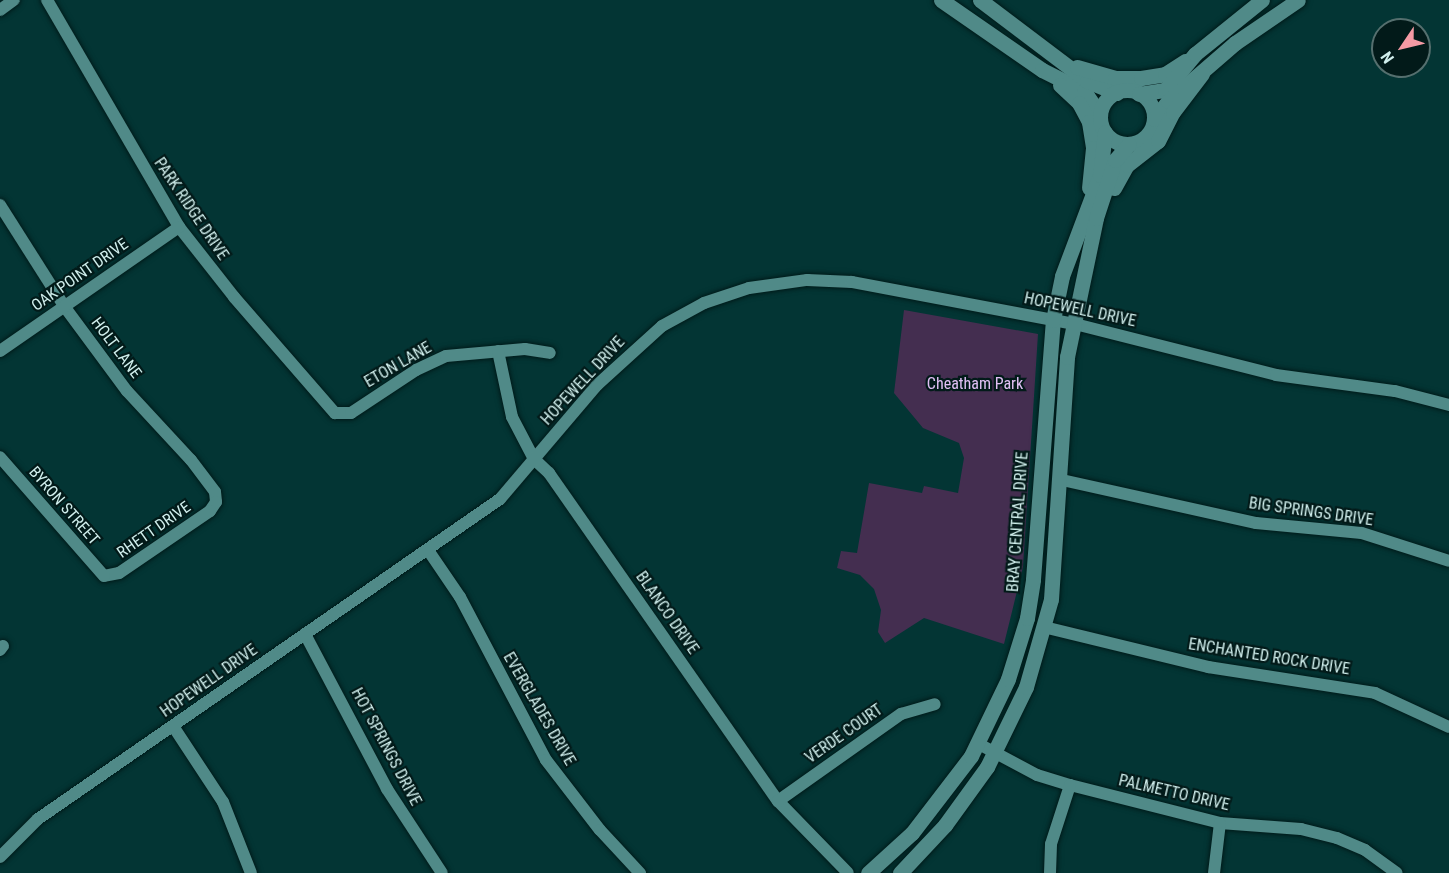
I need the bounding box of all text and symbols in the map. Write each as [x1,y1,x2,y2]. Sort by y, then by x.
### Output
north arrow [1371,18,1431,78]
text: N [1377,48,1398,67]
street label: PARK RIDGE DRIVE [150,154,232,264]
street label: OAK POINT DRIVE [28,235,132,315]
street label: HOPEWELL DRIVE [1022,289,1138,331]
street label: HOLT LANE [87,314,145,382]
street label: HOPEWELL DRIVE [537,333,629,429]
street label: ETON LANE [361,338,435,392]
park label: Cheatham Park [927,374,1023,394]
street label: BRAY CENTRAL DRIVE [1004,451,1032,593]
street label: BYRON STREET [25,463,103,549]
street label: BIG SPRINGS DRIVE [1248,494,1374,530]
street label: RHETT DRIVE [113,498,195,562]
street label: BLANCO DRIVE [631,568,703,658]
street label: ENCHANTED ROCK DRIVE [1187,635,1351,679]
street label: HOPEWELL DRIVE [157,640,261,722]
street label: EVERGLADES DRIVE [499,649,579,769]
street label: HOT SPRINGS DRIVE [347,685,425,809]
street label: VERDE COURT [802,700,886,768]
street label: PALMETTO DRIVE [1117,771,1231,815]

